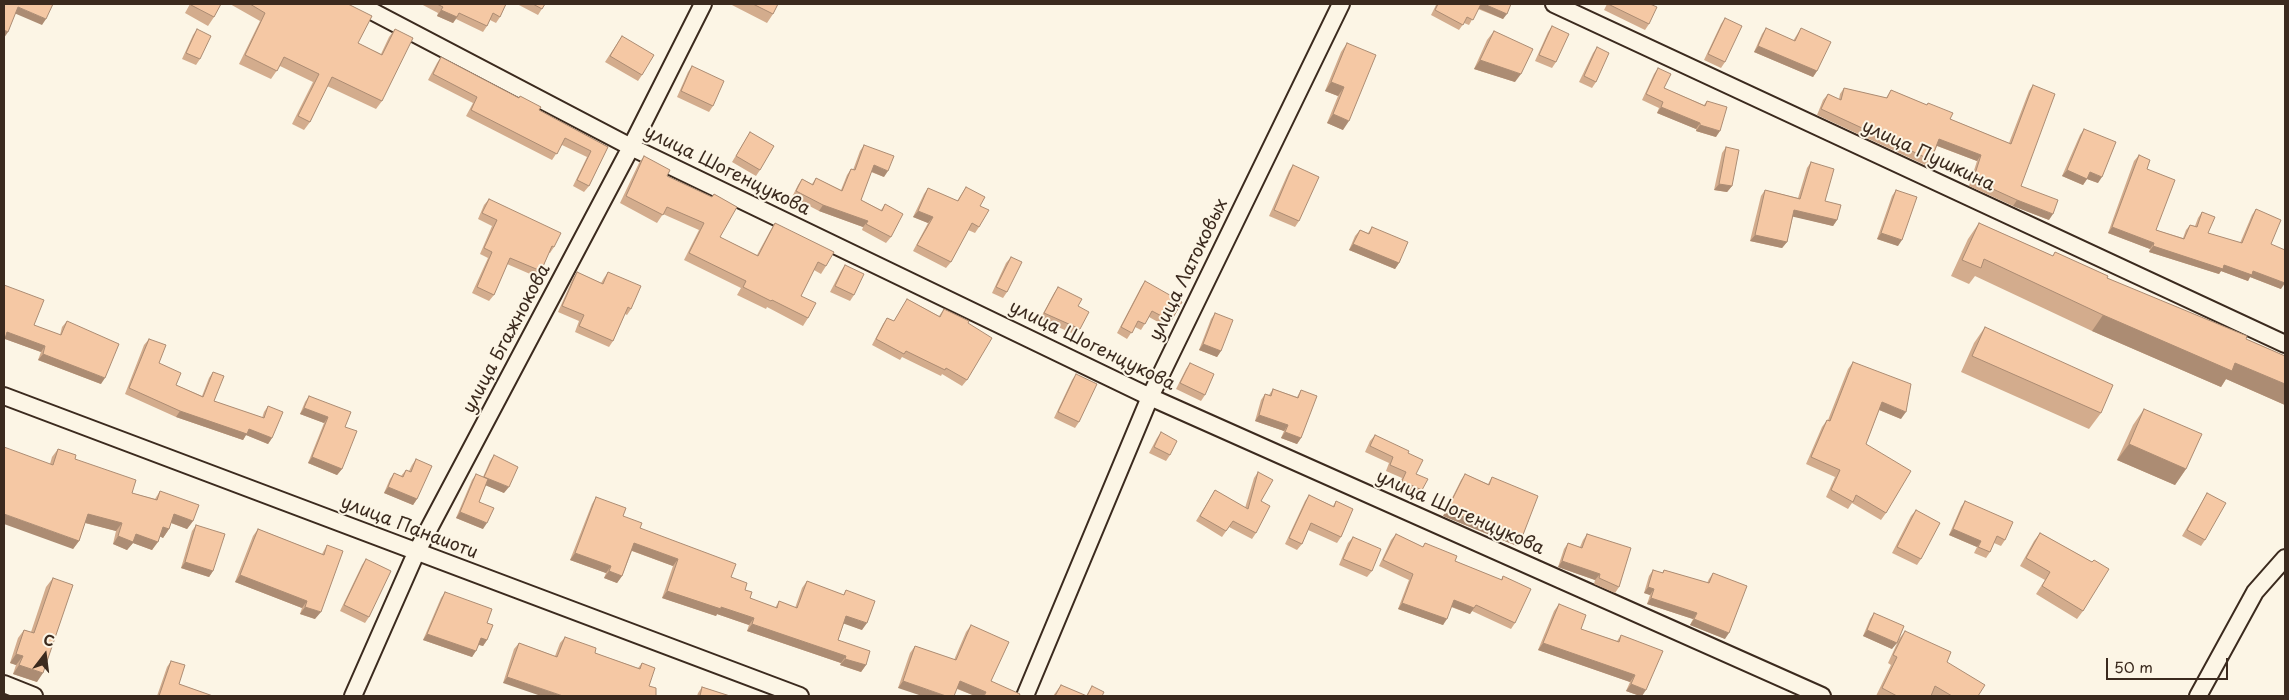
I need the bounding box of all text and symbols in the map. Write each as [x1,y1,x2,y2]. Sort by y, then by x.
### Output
street label: улица Пушкина [1858,116,1998,196]
street label: улица Шогенцукова [641,121,813,221]
street label: улица Латоковых [1145,195,1233,345]
street label: улица Бгажнокова [459,261,555,417]
street label: улица Шогенцукова [1006,296,1178,396]
street label: улица Шогенцукова [1373,466,1547,560]
street label: улица Панаиоти [337,492,481,564]
text: С [41,629,57,652]
north arrow [20,630,70,680]
scale bar [2109,648,2232,680]
text: 50 m [2114,655,2153,678]

